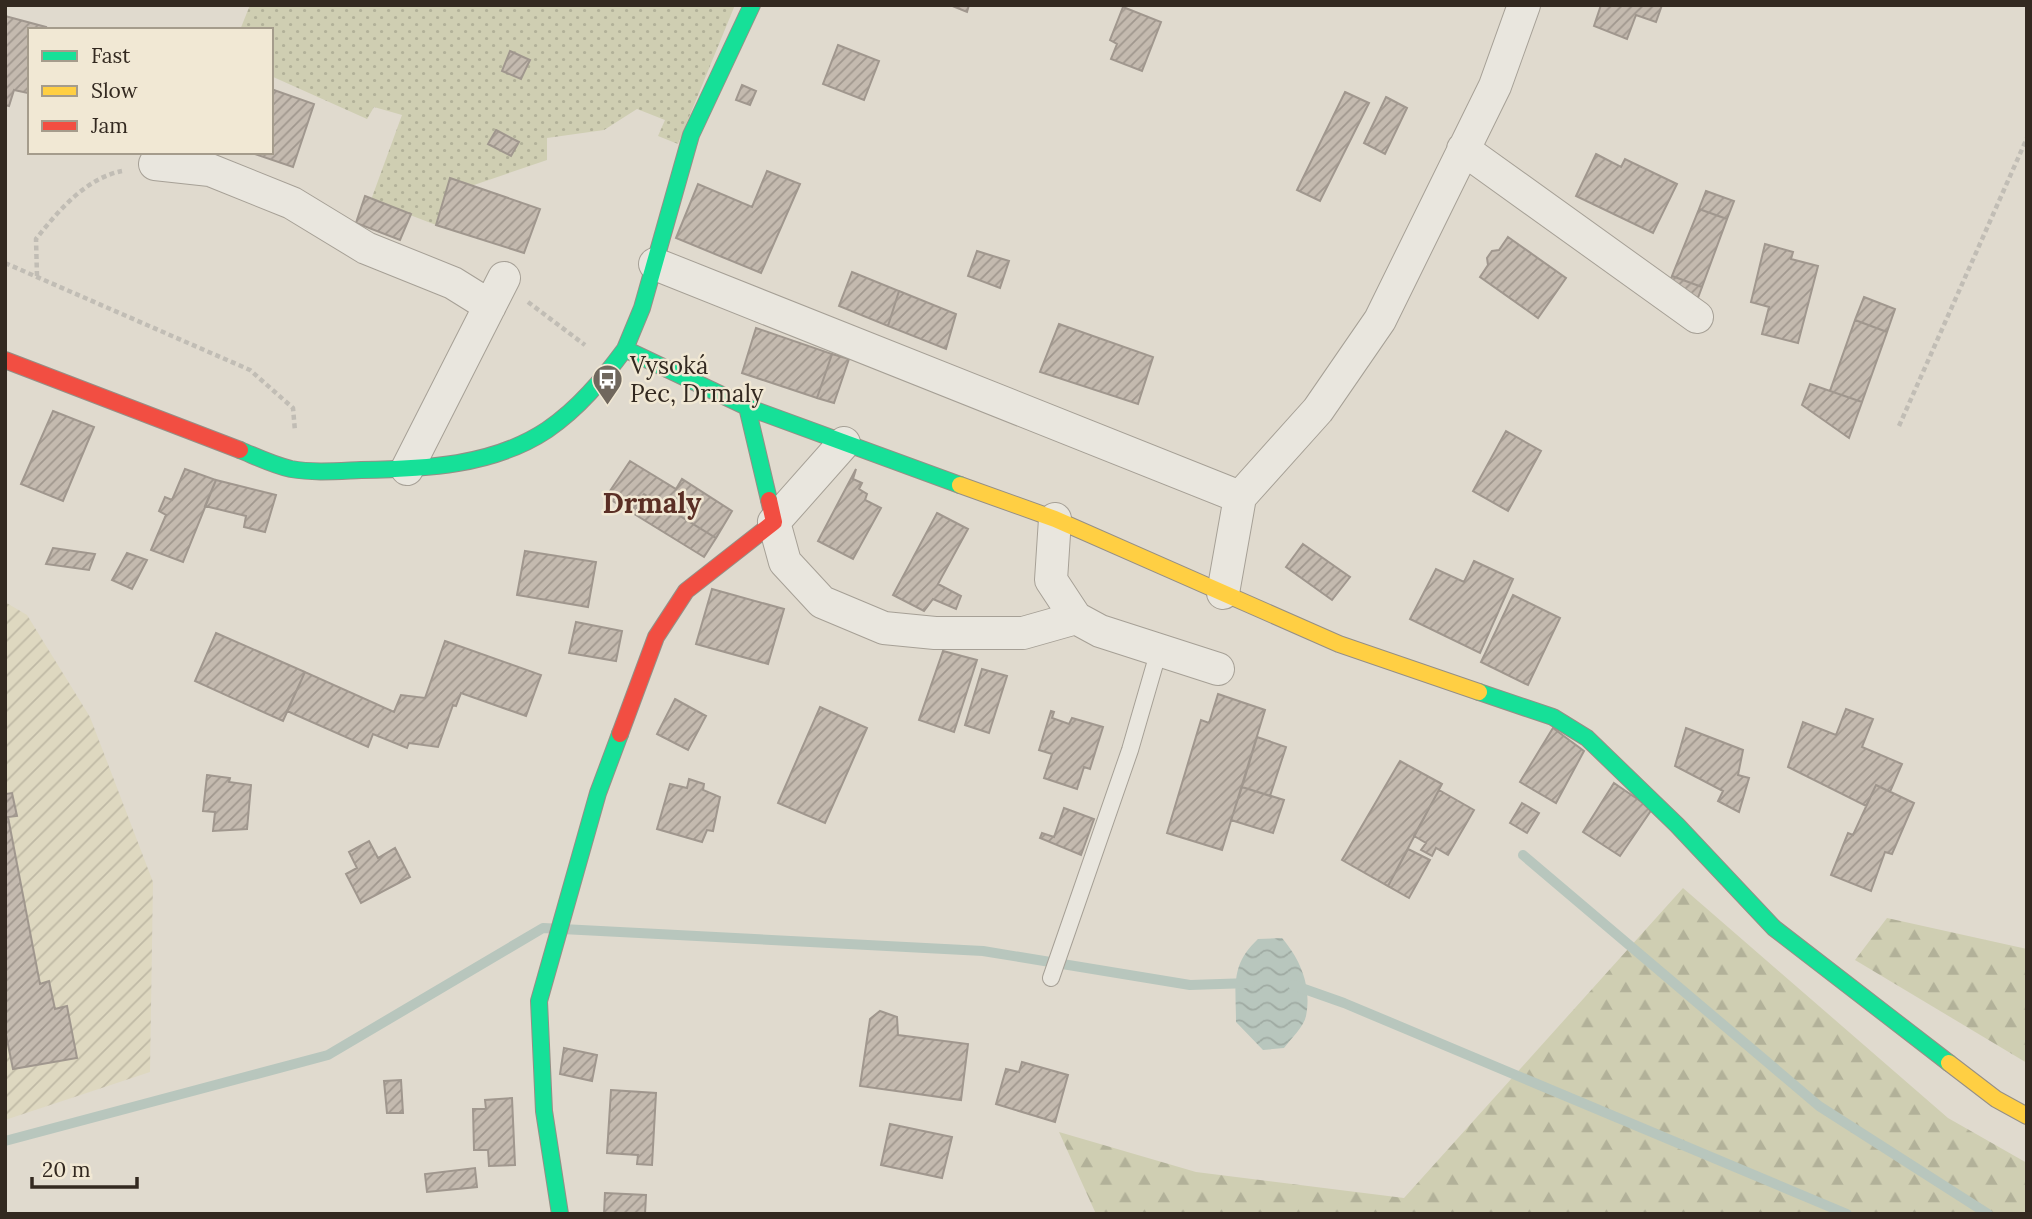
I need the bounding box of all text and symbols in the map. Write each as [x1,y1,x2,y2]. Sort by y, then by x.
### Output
legend [28,28,273,154]
text: Fast [91,42,131,69]
text: Slow [91,77,138,104]
text: Jam [90,112,128,139]
place label: Vysoká Pec, Drmaly [629,350,764,409]
bus stop icon: Vysoká Pec, Drmaly [590,362,624,406]
district label: Drmaly [603,485,702,521]
scale bar [32,1146,136,1190]
text: 20 m [42,1156,91,1183]

